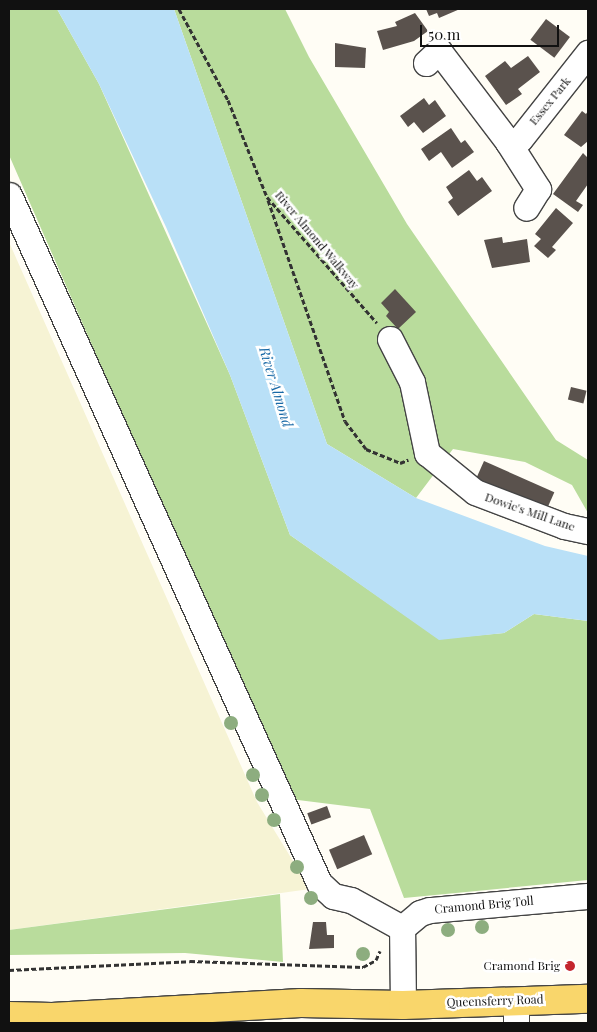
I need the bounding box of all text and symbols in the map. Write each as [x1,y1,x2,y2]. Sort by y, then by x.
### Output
scale bar [422,15,561,47]
text: 50 m [428,24,460,44]
street label: Essex Park [526,74,574,128]
street label: River Almond Walkway [272,188,362,292]
water label: River Almond [256,345,296,429]
street label: Dowie's Mill Lane [483,490,577,534]
street label: Cramond Brig Toll [434,893,534,917]
place label: Cramond Brig [483,959,560,973]
marker: Cramond Brig [564,960,576,972]
street label: Queensferry Road [446,992,544,1010]

